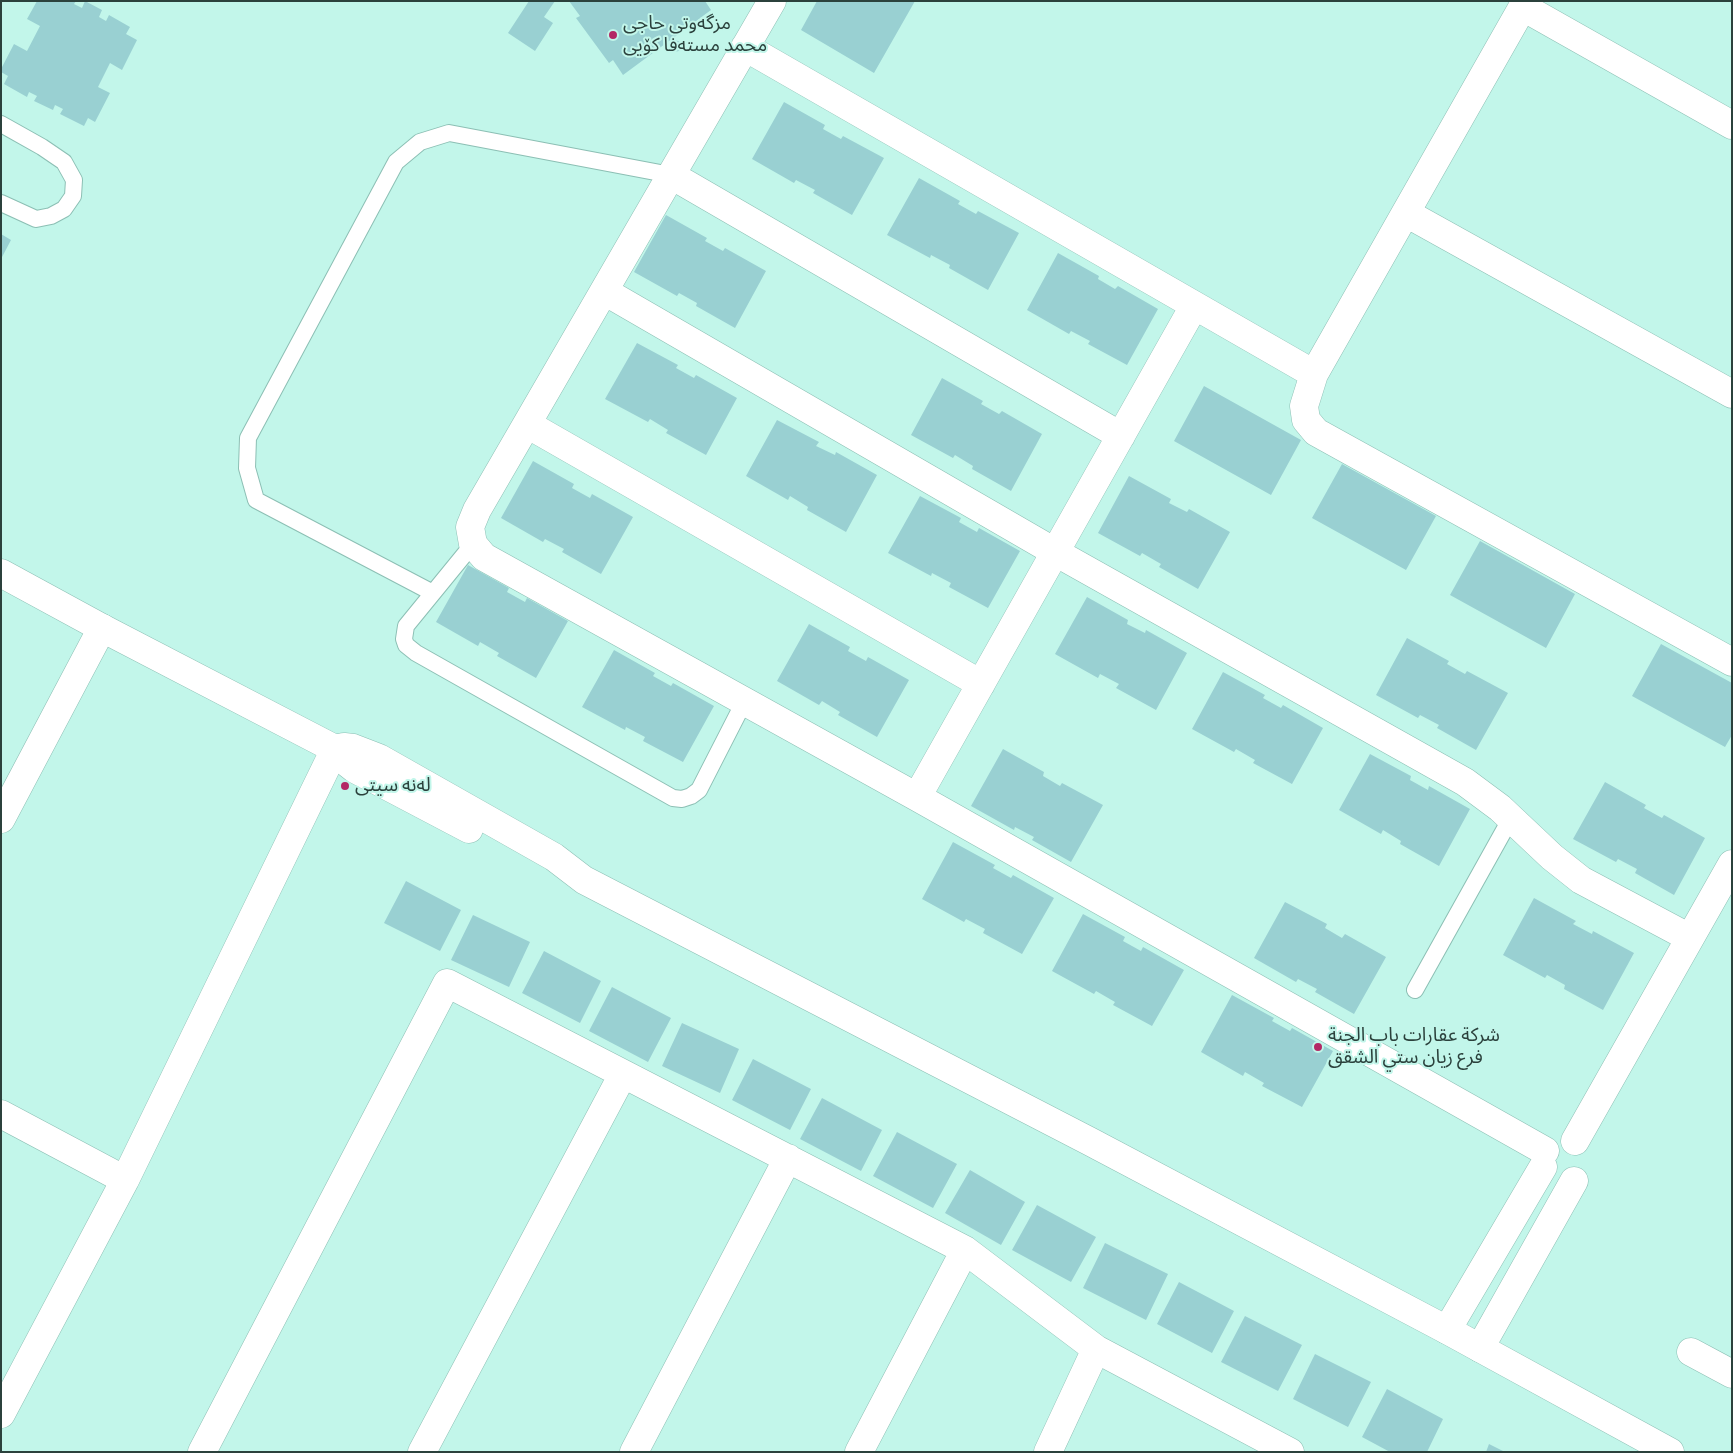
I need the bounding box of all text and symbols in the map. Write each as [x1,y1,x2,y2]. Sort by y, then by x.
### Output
place label: مزگەوتی حاجی محمد مستەفا کۆیی [623,13,767,57]
marker: مزگەوتی حاجی محمد مستەفا کۆیی [607,29,619,41]
place label: لەنە سیتی [355,775,431,797]
marker: لەنە سیتی [339,780,351,792]
place label: شرکة عقارات باب الجنة فرع زیان ستي الشقق [1328,1025,1500,1069]
marker: شرکة عقارات باب الجنة فرع زیان ستي الشقق [1312,1041,1324,1053]

